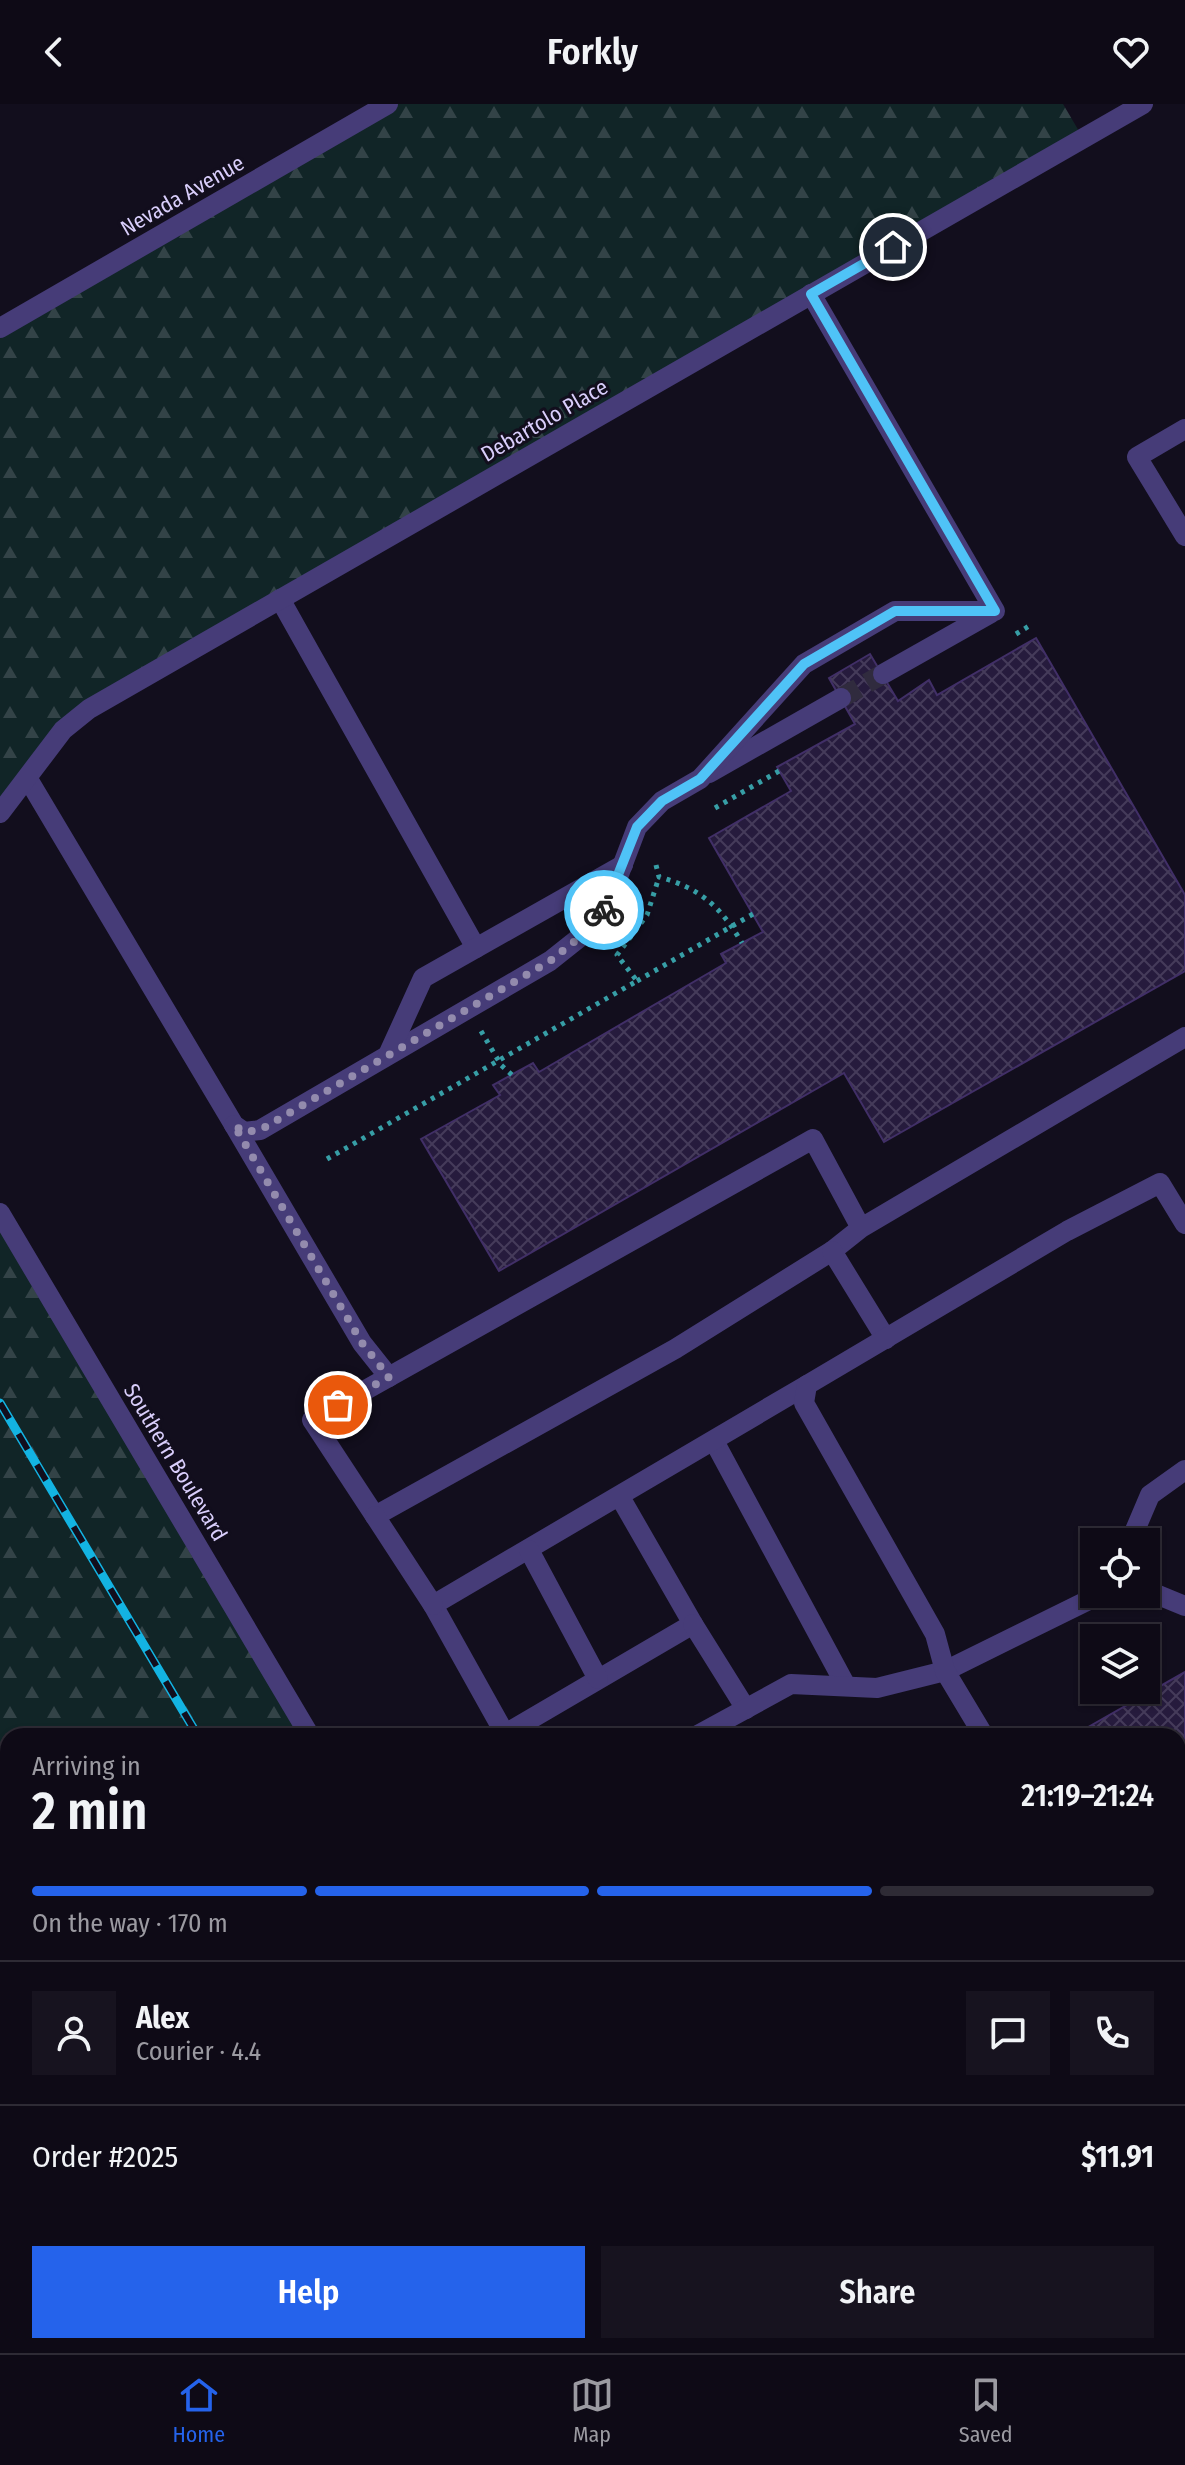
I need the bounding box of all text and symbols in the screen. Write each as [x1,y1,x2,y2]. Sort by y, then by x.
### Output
icon: back [32,30,76,74]
text: Forkly [547,30,638,74]
icon: heart [1109,30,1153,74]
street label: Nevada Avenue [116,149,249,242]
pin [859,213,927,281]
icon: home [871,225,915,269]
street label: Debartolo Place [476,373,613,468]
courier [564,870,644,950]
icon: bike [582,888,626,932]
pin [304,1371,372,1439]
street label: Southern Boulevard [118,1379,233,1546]
icon: bag [316,1383,360,1427]
map controls [1080,1528,1160,1704]
button: locate [1080,1528,1160,1608]
button: layers [1080,1624,1160,1704]
text: Arriving in [32,1751,141,1782]
text: 21:19–21:24 [1021,1778,1154,1814]
text: 2 min [32,1780,148,1843]
text: On the way · 170 m [32,1908,228,1939]
button: person [32,1991,116,2075]
button: chat [966,1991,1050,2075]
button: phone [1070,1991,1154,2075]
text: Alex [136,2000,189,2036]
text: Courier · 4.4 [136,2036,261,2067]
text: Order #2025 [32,2139,178,2175]
text: $11.91 [1081,2139,1154,2175]
button: Help [32,2246,585,2338]
button: Share [601,2246,1154,2338]
tab: Home [172,2373,225,2448]
tab: Map [570,2373,614,2448]
tab: Saved [959,2373,1013,2448]

